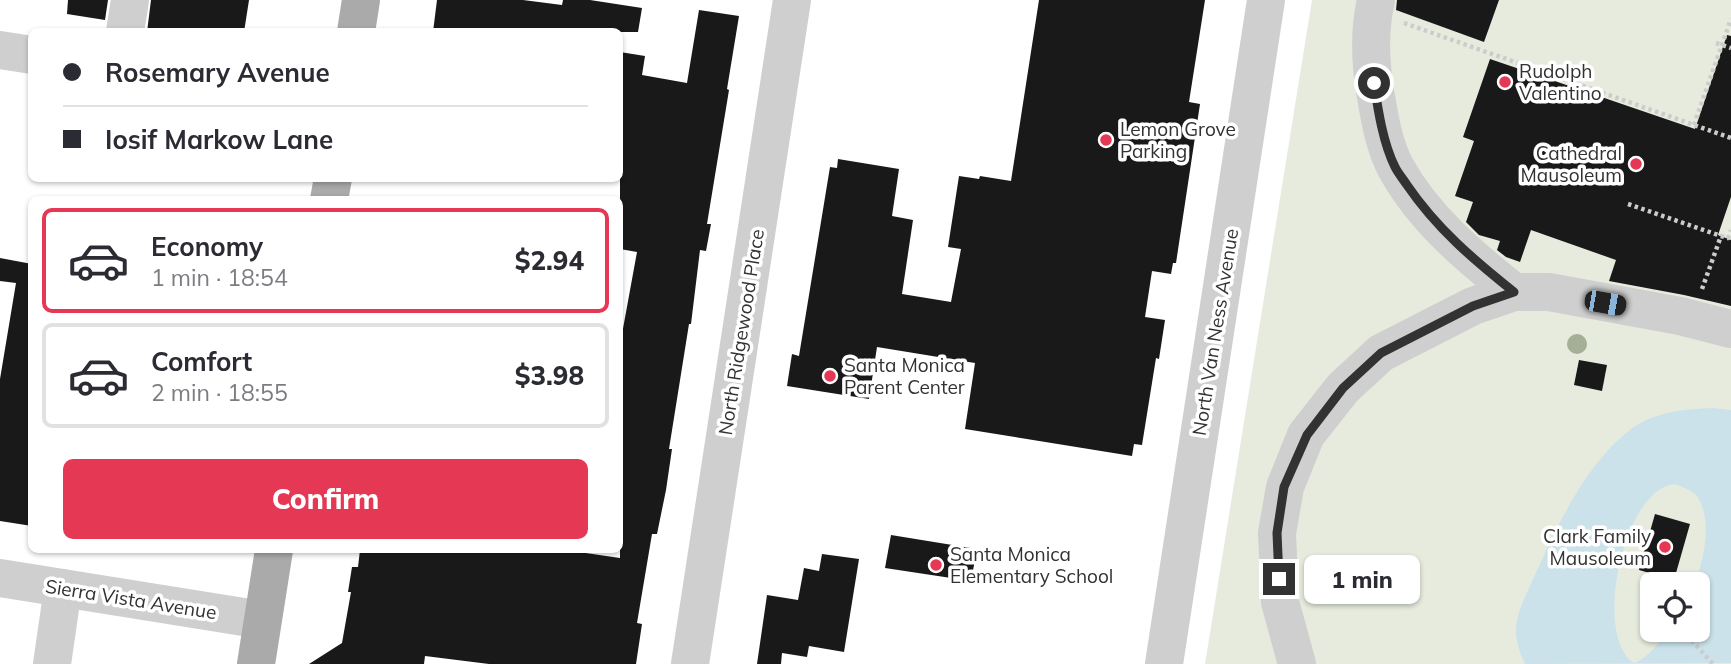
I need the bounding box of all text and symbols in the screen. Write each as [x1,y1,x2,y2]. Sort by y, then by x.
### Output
text: Rosemary Avenue [105,56,330,89]
place label: Rudolph Valentino [1519,59,1602,105]
route start [1358,67,1390,99]
marker: Rudolph Valentino [1497,74,1513,90]
place label: Lemon Grove Parking [1120,117,1236,163]
text: Iosif Markow Lane [105,123,333,156]
marker: Lemon Grove Parking [1098,132,1114,148]
place label: Cathedral Mausoleum [1521,141,1622,187]
marker: Cathedral Mausoleum [1628,156,1644,172]
street label: North Ridgewood Place [713,227,769,437]
street label: North Van Ness Avenue [1187,227,1243,437]
icon: car [67,229,130,292]
text: Economy [151,230,263,263]
text: $2.94 [515,244,584,277]
text: 1 min · 18:54 [151,263,288,292]
car [1583,289,1628,317]
icon: car [67,344,130,407]
text: Comfort [151,345,252,378]
place label: Santa Monica Parent Center [844,353,965,399]
text: $3.98 [515,359,584,392]
marker: Santa Monica Parent Center [822,368,838,384]
text: 2 min · 18:55 [151,378,288,407]
button: Confirm [63,459,588,539]
place label: Clark Family Mausoleum [1543,524,1651,570]
marker: Clark Family Mausoleum [1657,539,1673,555]
place label: Santa Monica Elementary School [950,542,1113,588]
callout: 1 min [1304,554,1419,604]
marker: Santa Monica Elementary School [928,557,944,573]
route end [1263,563,1295,595]
text: 1 min [1331,565,1393,594]
map controls [1640,572,1710,642]
button: locate [1640,572,1710,642]
street label: Sierra Vista Avenue [44,574,218,624]

